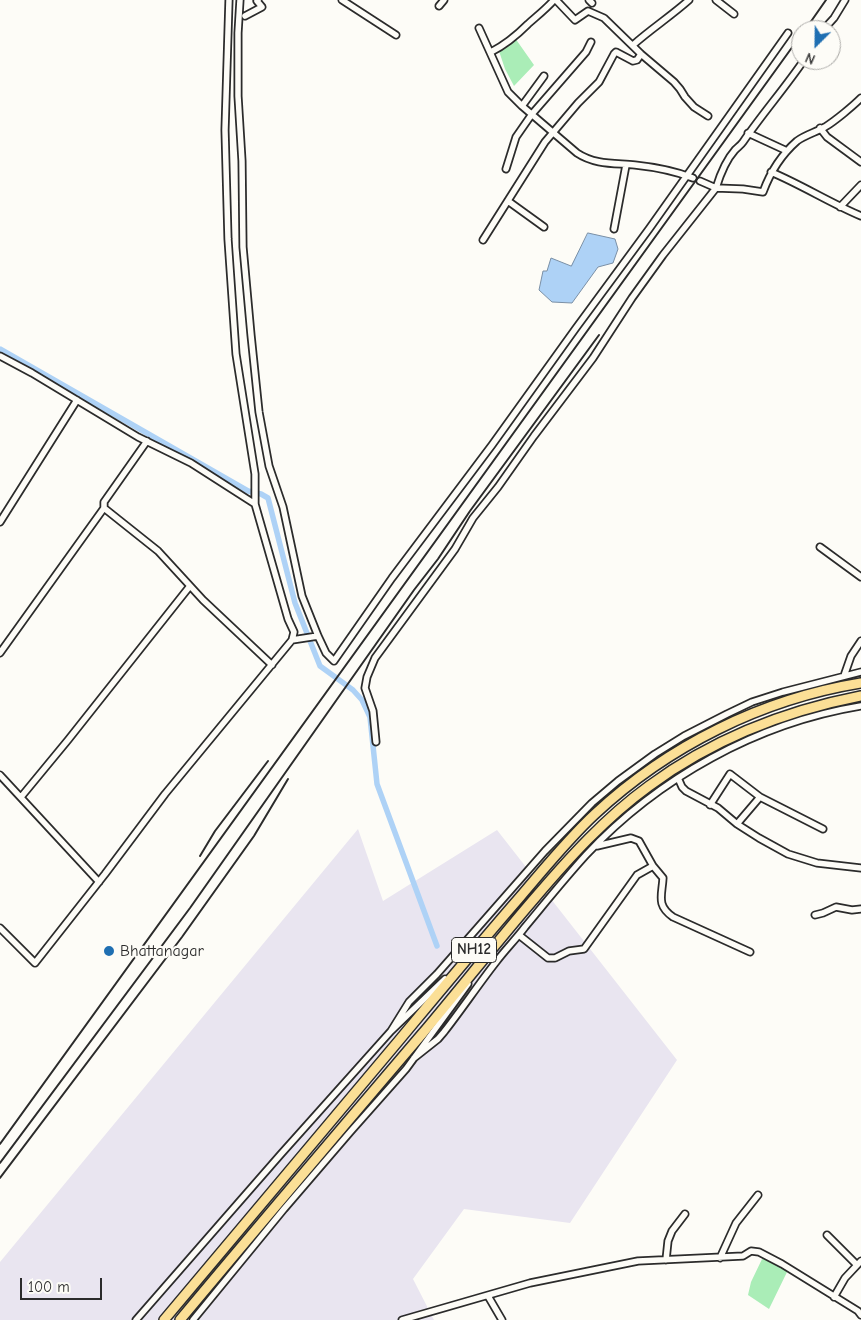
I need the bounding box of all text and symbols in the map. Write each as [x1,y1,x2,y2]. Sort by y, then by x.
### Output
north arrow [791,20,841,70]
text: N [803,49,818,68]
road number: NH12 [452,938,496,962]
place label: Bhattanagar [120,941,204,961]
marker: Bhattanagar [102,944,116,958]
scale bar [22,1268,105,1300]
text: 100 m [28,1278,70,1296]

